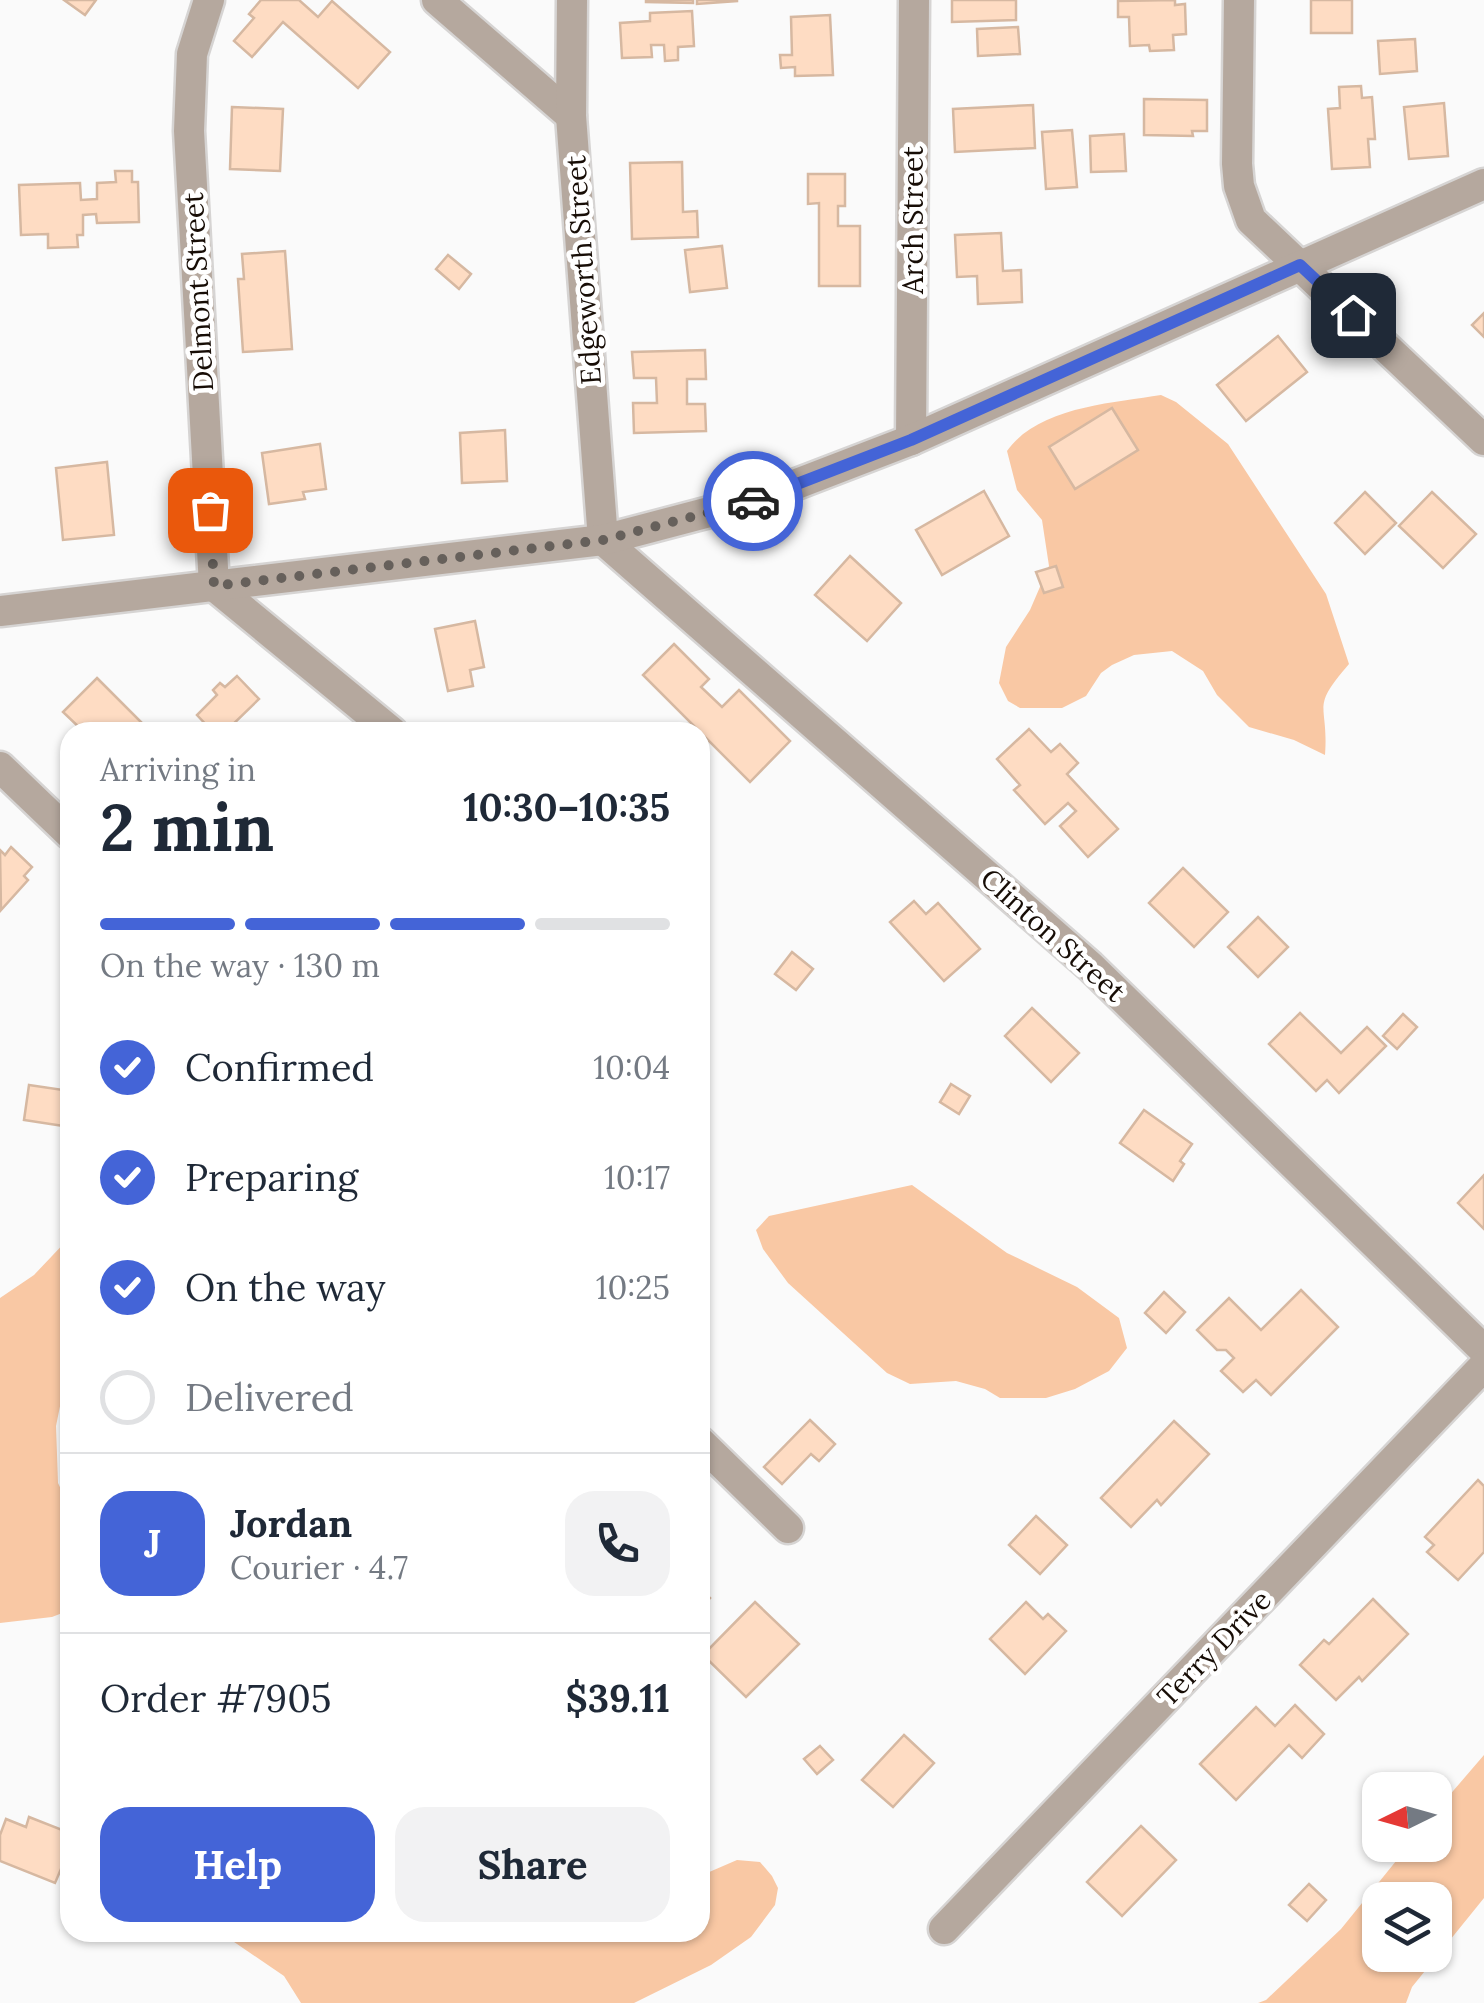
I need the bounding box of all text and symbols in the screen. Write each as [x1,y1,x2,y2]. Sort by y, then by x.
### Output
street label: Arch Street [895,146,931,295]
street label: Edgeworth Street [557,154,609,386]
street label: Delmont Street [175,191,221,393]
pin [1311,273,1396,358]
icon: home [1326,288,1381,343]
courier [703,451,803,551]
pin [168,468,253,553]
icon: car [726,474,781,529]
icon: bag [183,483,238,538]
text: Arriving in [100,749,256,790]
text: 10:30–10:35 [463,783,670,831]
text: 2 min [100,786,274,869]
street label: Clinton Street [973,860,1133,1010]
text: On the way · 130 m [100,945,380,986]
icon: check [100,1040,155,1095]
text: Confirmed [185,1043,374,1091]
text: 10:04 [593,1047,670,1088]
icon: check [100,1150,155,1205]
text: Preparing [185,1153,358,1201]
text: 10:17 [604,1157,670,1198]
icon: check [100,1260,155,1315]
text: On the way [185,1263,386,1311]
text: 10:25 [596,1267,670,1308]
text: Delivered [185,1373,354,1421]
button: phone [565,1491,670,1596]
text: Jordan [230,1499,352,1547]
text: J [144,1519,161,1567]
text: Courier · 4.7 [230,1547,408,1588]
street label: Terry Drive [1149,1582,1279,1714]
text: Order #7905 [100,1674,331,1722]
text: $39.11 [565,1674,670,1722]
north arrow [1362,1772,1452,1862]
map controls [1362,1772,1452,1972]
button: Help [100,1807,375,1922]
button: Share [395,1807,670,1922]
button: layers [1362,1882,1452,1972]

